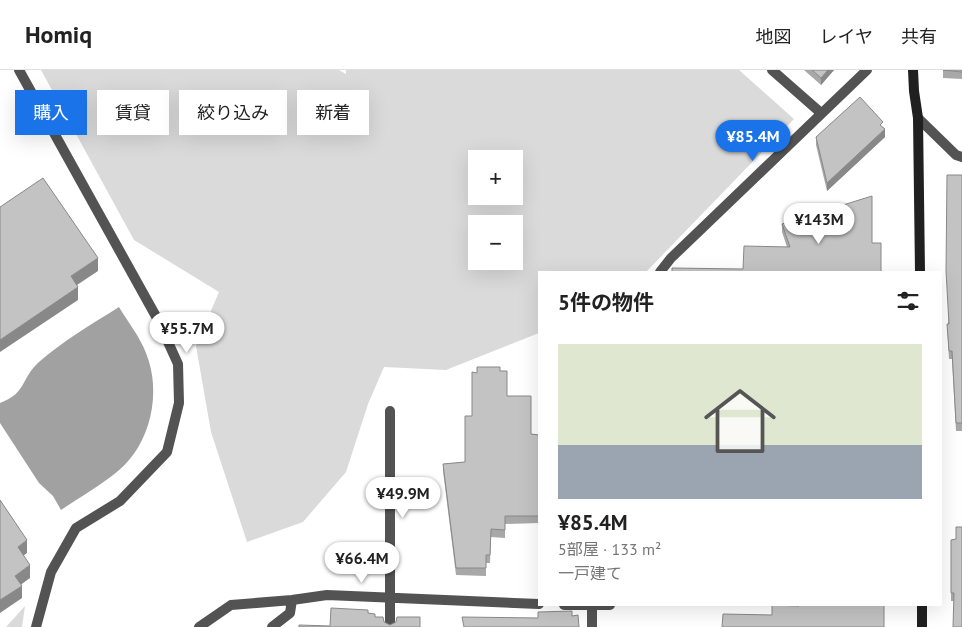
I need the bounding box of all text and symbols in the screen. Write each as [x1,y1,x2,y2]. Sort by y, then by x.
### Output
text: Homiq [25,19,92,50]
text: 地図 [756,25,792,48]
text: レイヤ [820,25,873,48]
text: 共有 [901,25,937,48]
chip: 購入 [15,90,87,135]
chip: 賃貸 [97,90,169,135]
chip: 絞り込み [179,90,287,135]
chip: 新着 [297,90,369,135]
pin: ¥85.4M [712,119,794,162]
text: ¥85.4M [726,126,780,146]
map controls [468,150,523,270]
button: + [468,150,523,205]
pin: ¥143M [784,202,854,245]
text: ¥143M [794,209,844,229]
button: − [468,215,523,270]
icon: filters [894,287,922,315]
text: 5件の物件 [558,289,654,316]
pin: ¥55.7M [146,312,228,354]
text: ¥55.7M [160,318,214,338]
icon: home [695,376,785,466]
pin: ¥49.9M [362,476,444,519]
text: ¥49.9M [376,483,430,503]
text: ¥85.4M [558,509,628,536]
text: 5部屋 · 133 m² [558,539,661,559]
pin: ¥66.4M [321,542,403,584]
text: ¥66.4M [335,548,389,568]
text: 一戸建て [558,563,622,583]

